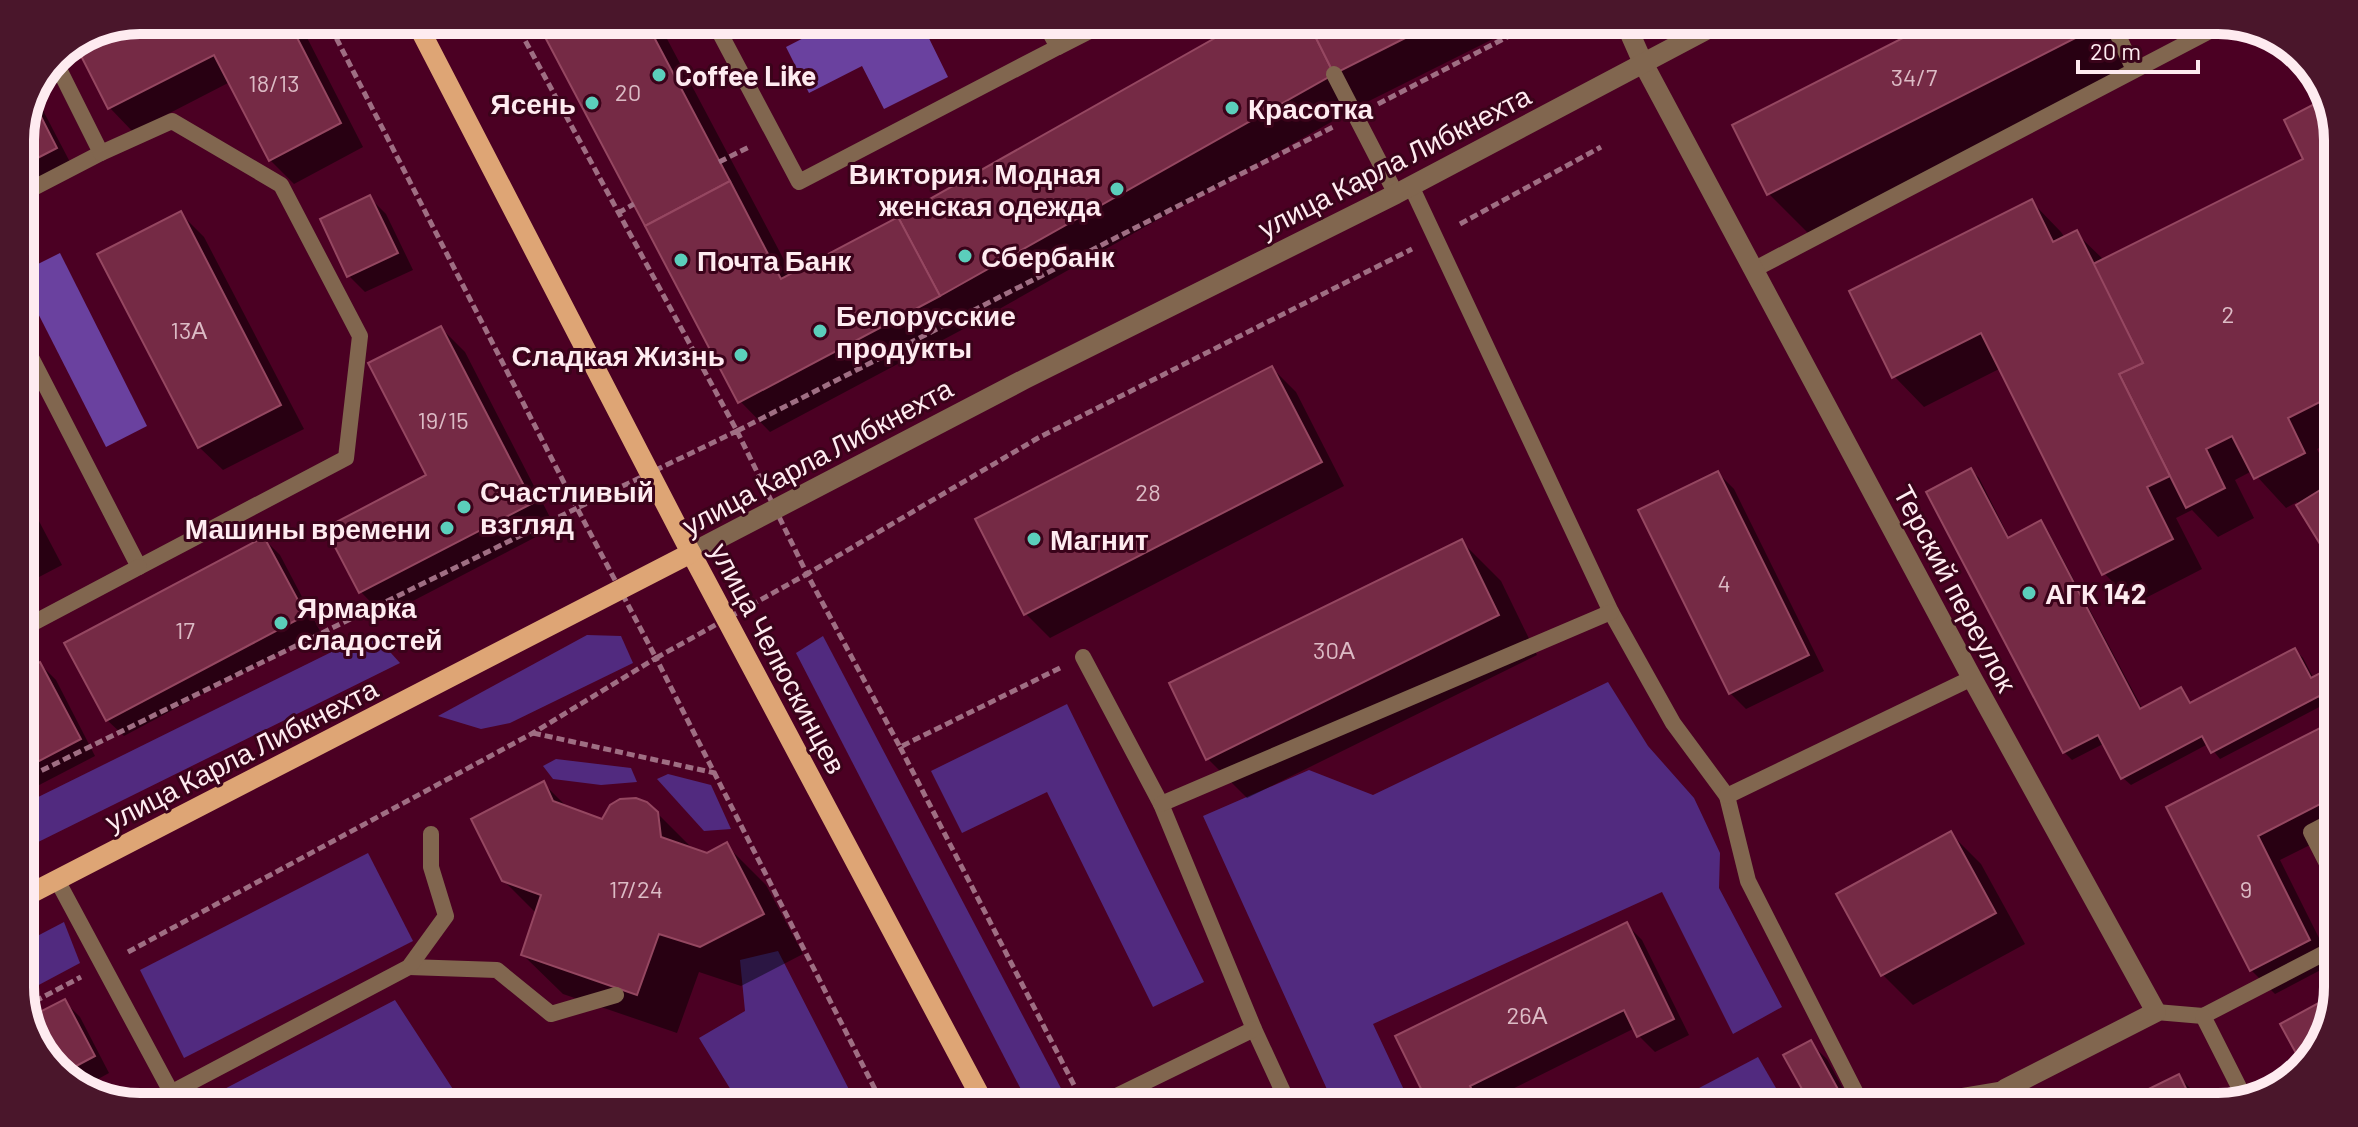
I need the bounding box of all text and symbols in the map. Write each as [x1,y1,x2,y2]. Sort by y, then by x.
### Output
scale bar [2078,24,2198,74]
text: 20 m [2090,36,2141,65]
place label: Coffee Like [675,58,816,92]
house number: 34/7 [1891,62,1937,91]
marker: Coffee Like [650,66,668,84]
house number: 18/13 [248,68,300,97]
house number: 20 [615,77,641,106]
street label: улица Карла Либкнехта [1252,77,1536,244]
place label: Ясень [491,86,576,120]
place label: Красотка [1248,91,1373,125]
marker: Ясень [583,94,601,112]
marker: Красотка [1223,99,1241,117]
place label: Виктория. Модная женская одежда [849,156,1101,222]
marker: Виктория. Модная женская одежда [1108,180,1126,198]
place label: Сбербанк [981,239,1116,273]
place label: Почта Банк [697,243,852,277]
marker: Сбербанк [956,247,974,265]
marker: Почта Банк [672,251,690,269]
place label: Белорусские продукты [836,298,1016,364]
house number: 2 [2222,299,2234,328]
house number: 13А [171,315,207,344]
marker: Белорусские продукты [811,322,829,340]
place label: Сладкая Жизнь [512,338,725,372]
marker: Сладкая Жизнь [732,346,750,364]
street label: улица Карла Либкнехта [676,370,958,542]
house number: 19/15 [417,405,469,434]
place label: Счастливый взгляд [480,474,654,540]
house number: 28 [1135,477,1161,506]
street label: Терский переулок [1887,479,2025,698]
marker: Счастливый взгляд [455,498,473,516]
place label: Машины времени [185,511,431,545]
marker: Машины времени [438,519,456,537]
place label: Магнит [1050,522,1149,556]
marker: Магнит [1025,530,1043,548]
street label: улица Челюскинцев [704,537,854,779]
house number: 4 [1717,568,1731,597]
place label: АГК 142 [2045,576,2146,610]
marker: АГК 142 [2020,584,2038,602]
place label: Ярмарка сладостей [297,590,443,656]
marker: Ярмарка сладостей [272,614,290,632]
house number: 17 [175,615,195,644]
house number: 30А [1313,635,1355,664]
street label: улица Карла Либкнехта [99,670,383,837]
house number: 17/24 [609,874,663,903]
house number: 9 [2240,874,2252,903]
house number: 26А [1506,1000,1548,1029]

